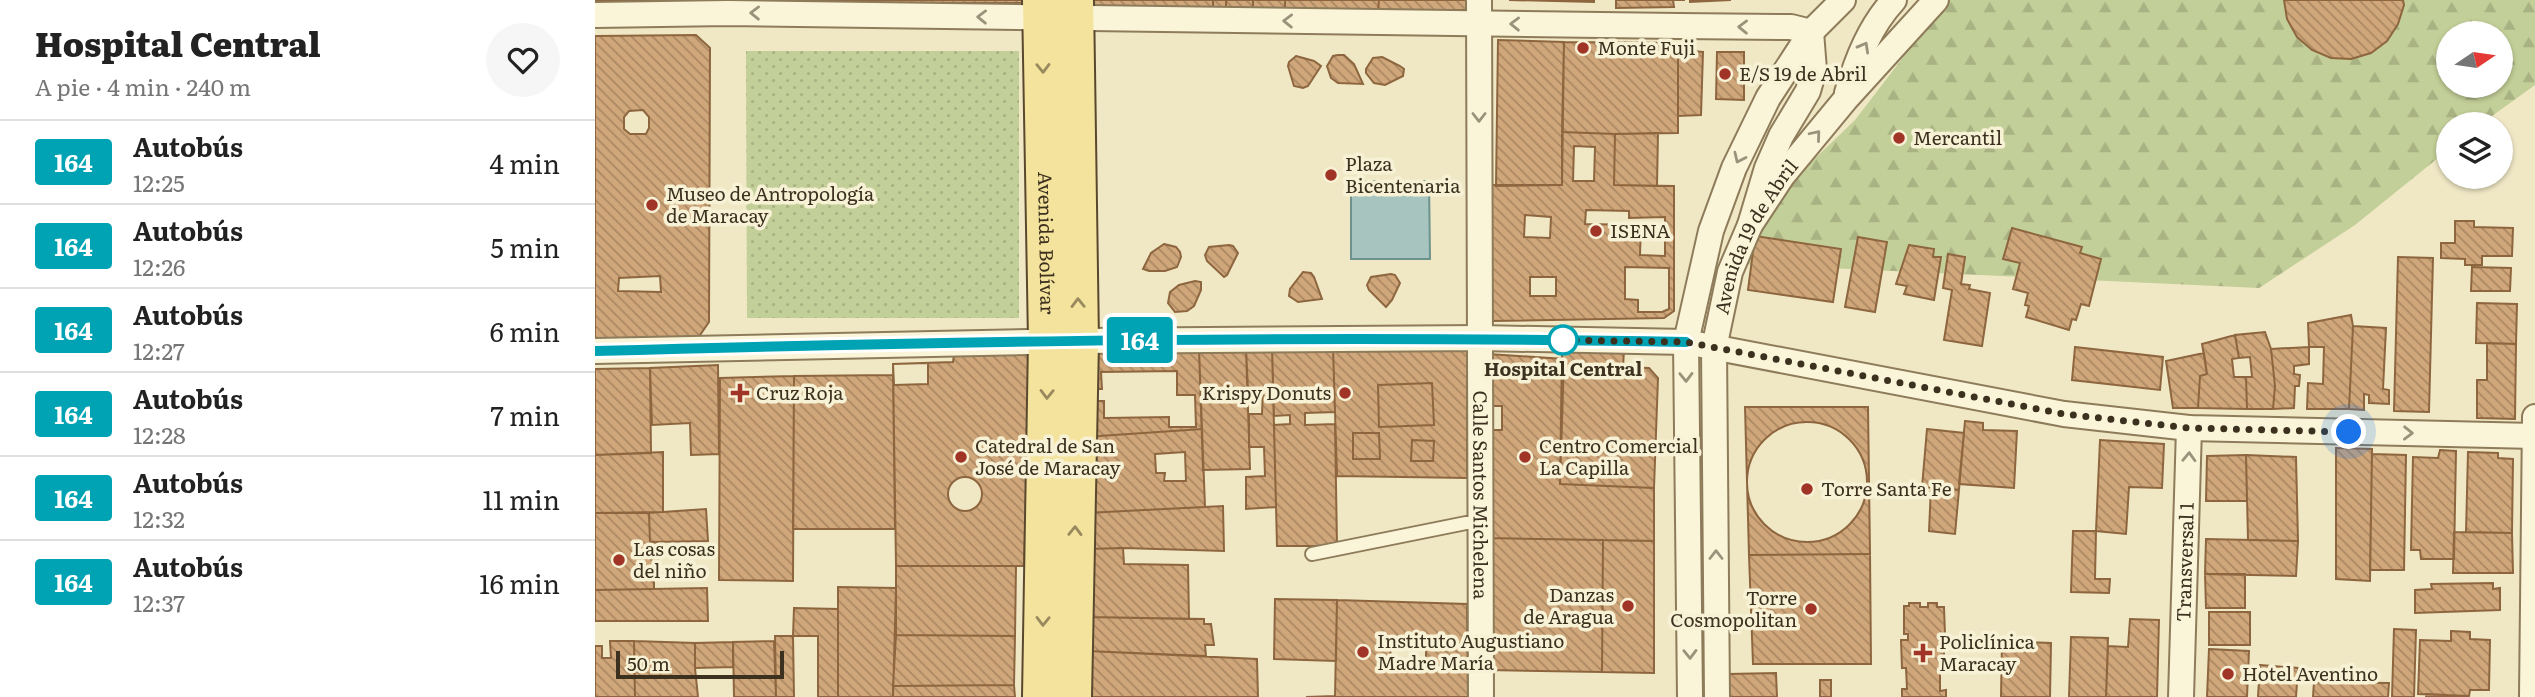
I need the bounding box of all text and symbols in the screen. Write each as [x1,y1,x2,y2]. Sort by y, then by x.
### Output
one-way arrow [749,6,760,21]
one-way arrow [976,9,987,25]
one-way arrow [1282,13,1293,29]
one-way arrow [1510,16,1520,32]
text: Hospital Central [35,18,321,67]
one-way arrow [1737,19,1748,35]
north arrow [2436,21,2513,98]
map controls [2436,21,2513,189]
button: heart [486,23,560,97]
place label: Monte Fuji [1597,33,1695,61]
marker: Monte Fuji [1575,40,1591,56]
one-way arrow [1856,42,1869,55]
place label: E/S 19 de Abril [1739,59,1867,87]
one-way arrow [1035,63,1051,74]
marker: E/S 19 de Abril [1717,66,1733,82]
text: A pie · 4 min · 240 m [35,69,251,103]
one-way arrow [1471,112,1487,123]
button: layers [2436,112,2513,189]
place label: Mercantil [1913,123,2002,151]
text: Autobús [133,126,243,165]
one-way arrow [1808,130,1820,143]
marker: Mercantil [1891,130,1907,146]
text: 4 min [489,143,560,182]
text: 164 [54,144,93,179]
place label: Plaza Bicentenaria [1345,149,1461,199]
one-way arrow [1733,151,1747,163]
street label: Avenida 19 de Abril [1706,153,1804,317]
text: 12:25 [133,165,185,199]
marker: Plaza Bicentenaria [1323,167,1339,183]
street label: Avenida Bolívar [1032,171,1063,315]
place label: Museo de Antropología de Maracay [666,179,875,229]
marker: Museo de Antropología de Maracay [644,197,660,213]
text: Autobús [133,210,243,249]
place label: ISENA [1610,216,1670,244]
marker: ISENA [1588,223,1604,239]
text: 5 min [491,227,560,266]
text: 164 [54,228,93,263]
text: 12:26 [133,249,185,283]
text: Autobús [133,294,243,333]
one-way arrow [1070,298,1086,308]
text: 6 min [490,311,560,350]
text: 164 [54,312,93,347]
line badge: 164 [1100,317,1180,363]
text: 164 [1121,322,1159,357]
marker: Hospital Central [1548,325,1578,355]
text: 12:27 [133,333,185,367]
place label: Hospital Central [1484,354,1642,382]
one-way arrow [1678,372,1694,383]
text: Autobús [133,378,243,417]
place label: Cruz Roja [756,378,844,406]
place label: Krispy Donuts [1202,378,1331,406]
marker: Cruz Roja [730,383,750,403]
marker: Krispy Donuts [1337,385,1353,401]
one-way arrow [1039,389,1055,399]
street label: Calle Santos Michelena [1467,390,1496,600]
text: 7 min [491,395,560,434]
text: 164 [54,396,93,431]
your location [2331,414,2366,449]
text: 12:28 [133,417,186,451]
one-way arrow [2403,425,2414,441]
place label: Catedral de San José de Maracay [975,431,1121,481]
place label: Centro Comercial La Capilla [1539,431,1698,481]
marker: Catedral de San José de Maracay [953,449,969,465]
marker: Centro Comercial La Capilla [1517,449,1533,465]
one-way arrow [2181,452,2196,463]
text: Autobús [133,462,243,501]
place label: Torre Santa Fe [1821,474,1952,502]
text: 11 min [483,479,560,518]
text: 164 [54,480,93,515]
marker: Torre Santa Fe [1799,481,1815,497]
text: 12:32 [133,501,185,535]
street label: Transversal 1 [2168,502,2200,622]
one-way arrow [1067,525,1083,536]
place label: Las cosas del niño [633,534,715,584]
text: Autobús [133,546,243,585]
one-way arrow [1708,550,1724,560]
marker: Las cosas del niño [611,552,627,568]
text: 16 min [479,563,560,602]
text: 164 [54,564,93,599]
place label: Danzas de Aragua [1523,580,1615,630]
place label: Torre Cosmopolitan [1670,583,1797,633]
text: 12:37 [133,585,185,619]
marker: Danzas de Aragua [1620,598,1636,614]
marker: Torre Cosmopolitan [1803,601,1819,617]
one-way arrow [1036,616,1051,627]
place label: Instituto Augustiano Madre María [1377,626,1564,676]
place label: Policlínica Maracay [1939,627,2035,677]
marker: Policlínica Maracay [1913,643,1933,663]
marker: Instituto Augustiano Madre María [1355,644,1371,660]
scale bar [616,648,784,680]
one-way arrow [1682,648,1697,659]
text: 50 m [627,649,670,677]
place label: Hotel Aventino [2242,659,2378,687]
marker: Hotel Aventino [2220,666,2236,682]

